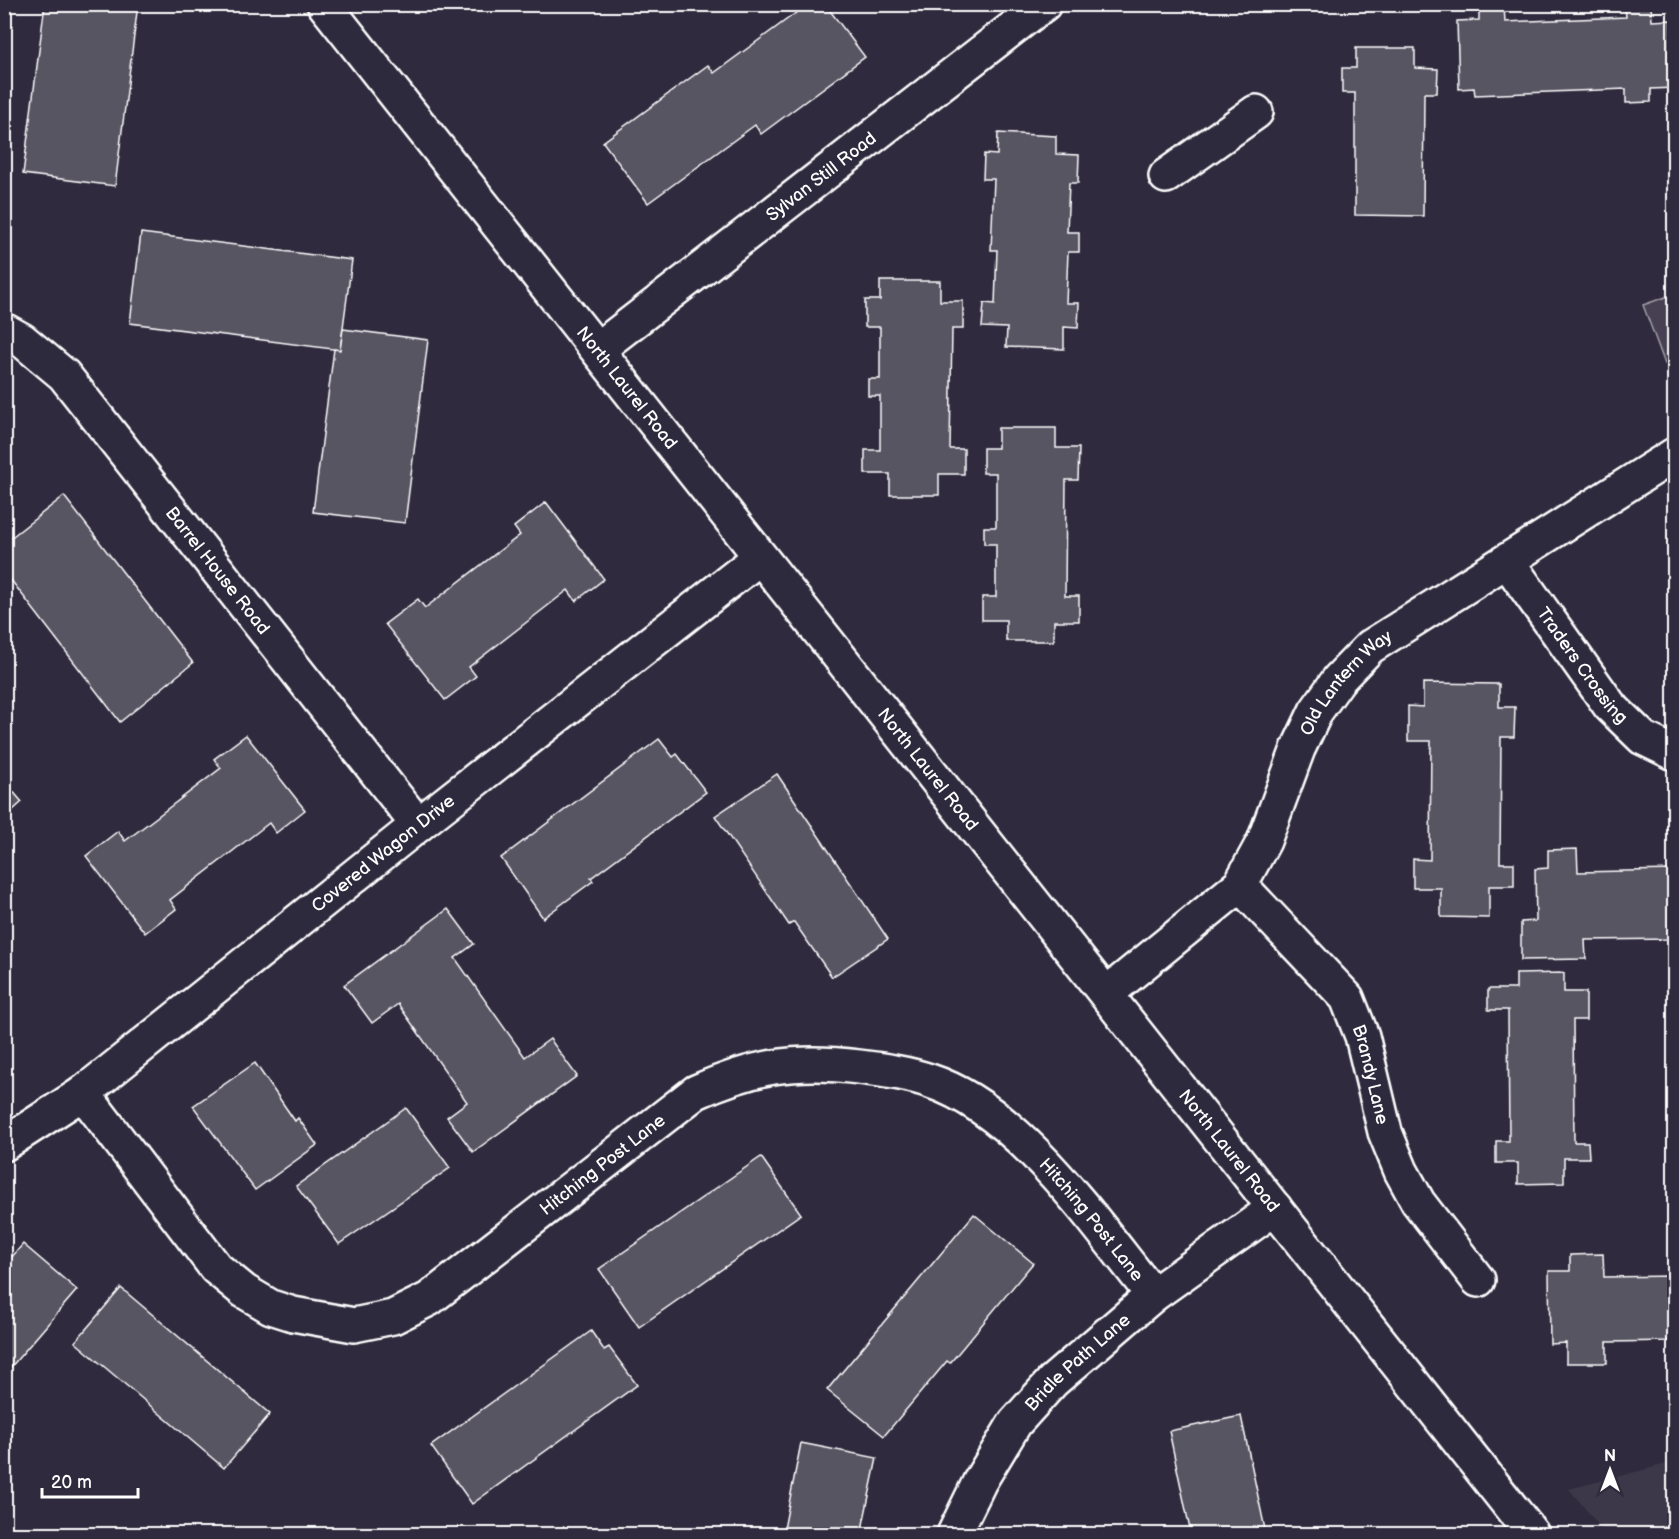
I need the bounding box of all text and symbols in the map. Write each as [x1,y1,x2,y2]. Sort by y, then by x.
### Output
street label: Sylvan Still Road [762,127,880,226]
street label: North Laurel Road [572,322,682,453]
street label: Barrel House Road [161,503,274,638]
street label: Traders Crossing [1533,603,1632,728]
street label: Old Lantern Way [1296,625,1396,739]
street label: North Laurel Road [873,704,983,835]
street label: Covered Wagon Drive [307,790,459,917]
street label: Brandy Lane [1348,1022,1393,1127]
street label: North Laurel Road [1175,1085,1284,1216]
street label: Hitching Post Lane [536,1109,669,1220]
street label: Hitching Post Lane [1035,1154,1148,1285]
street label: Bridle Path Lane [1020,1309,1134,1415]
north arrow [1580,1440,1640,1500]
text: N [1604,1447,1616,1466]
scale bar [42,1461,138,1499]
text: 20 m [51,1472,92,1493]

